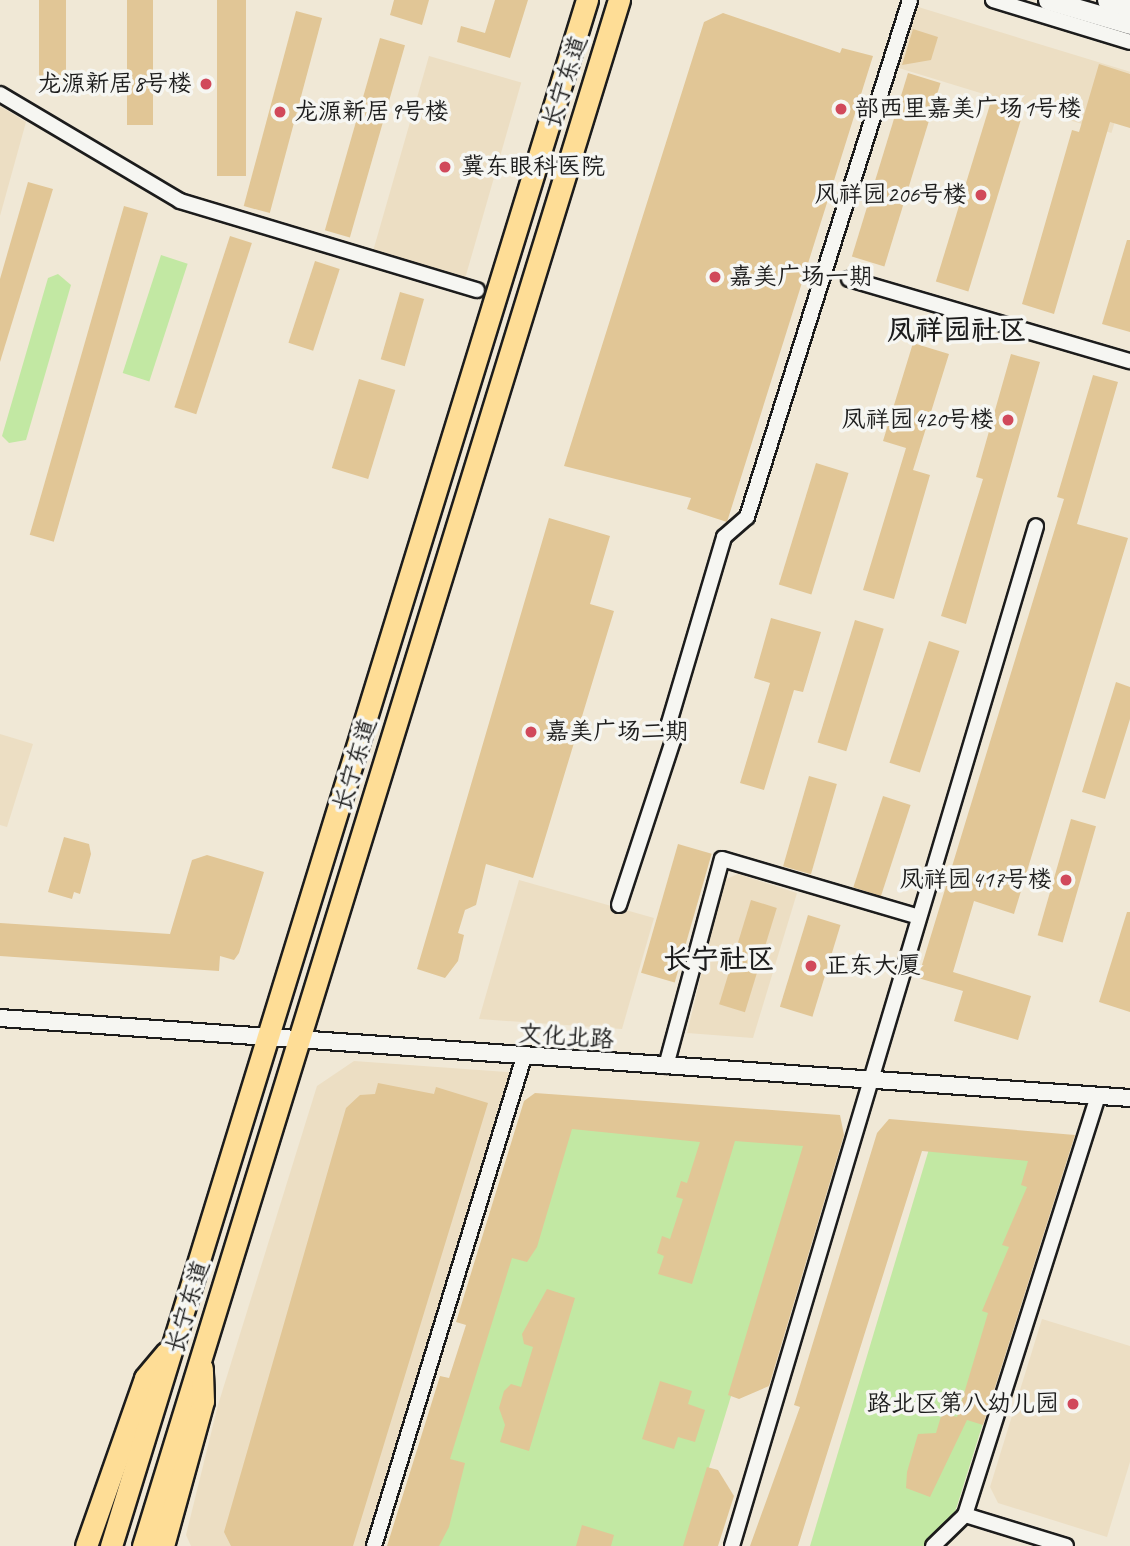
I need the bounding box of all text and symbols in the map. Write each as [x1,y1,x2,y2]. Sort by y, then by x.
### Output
street label: 长宁东道 [536,32,594,132]
place label: 龙源新居8号楼 [37,70,192,98]
marker: 龙源新居8号楼 [198,76,214,92]
place label: 部西里嘉美广场1号楼 [855,95,1082,123]
place label: 龙源新居9号楼 [294,98,449,126]
marker: 部西里嘉美广场1号楼 [833,101,849,117]
marker: 龙源新居9号楼 [272,104,288,120]
place label: 冀东眼科医院 [461,153,605,181]
marker: 冀东眼科医院 [435,157,455,177]
place label: 风祥园206号楼 [815,181,967,209]
marker: 风祥园206号楼 [973,187,989,203]
place label: 嘉美广场一期 [729,263,873,291]
marker: 嘉美广场一期 [707,269,723,285]
district label: 凤祥园社区 [887,313,1027,347]
place label: 凤祥园420号楼 [842,406,994,434]
marker: 凤祥园420号楼 [1000,412,1016,428]
street label: 长宁东道 [327,715,383,815]
place label: 嘉美广场二期 [545,718,689,746]
marker: 嘉美广场二期 [523,724,539,740]
place label: 凤祥园417号楼 [900,866,1052,894]
marker: 凤祥园417号楼 [1058,872,1074,888]
district label: 长宁社区 [663,942,775,976]
place label: 正东大厦 [825,952,921,980]
marker: 正东大厦 [803,958,819,974]
street label: 文化北路 [517,1019,615,1055]
street label: 长宁东道 [160,1257,216,1357]
place label: 路北区第八幼儿园 [867,1390,1059,1418]
marker: 路北区第八幼儿园 [1065,1396,1081,1412]

